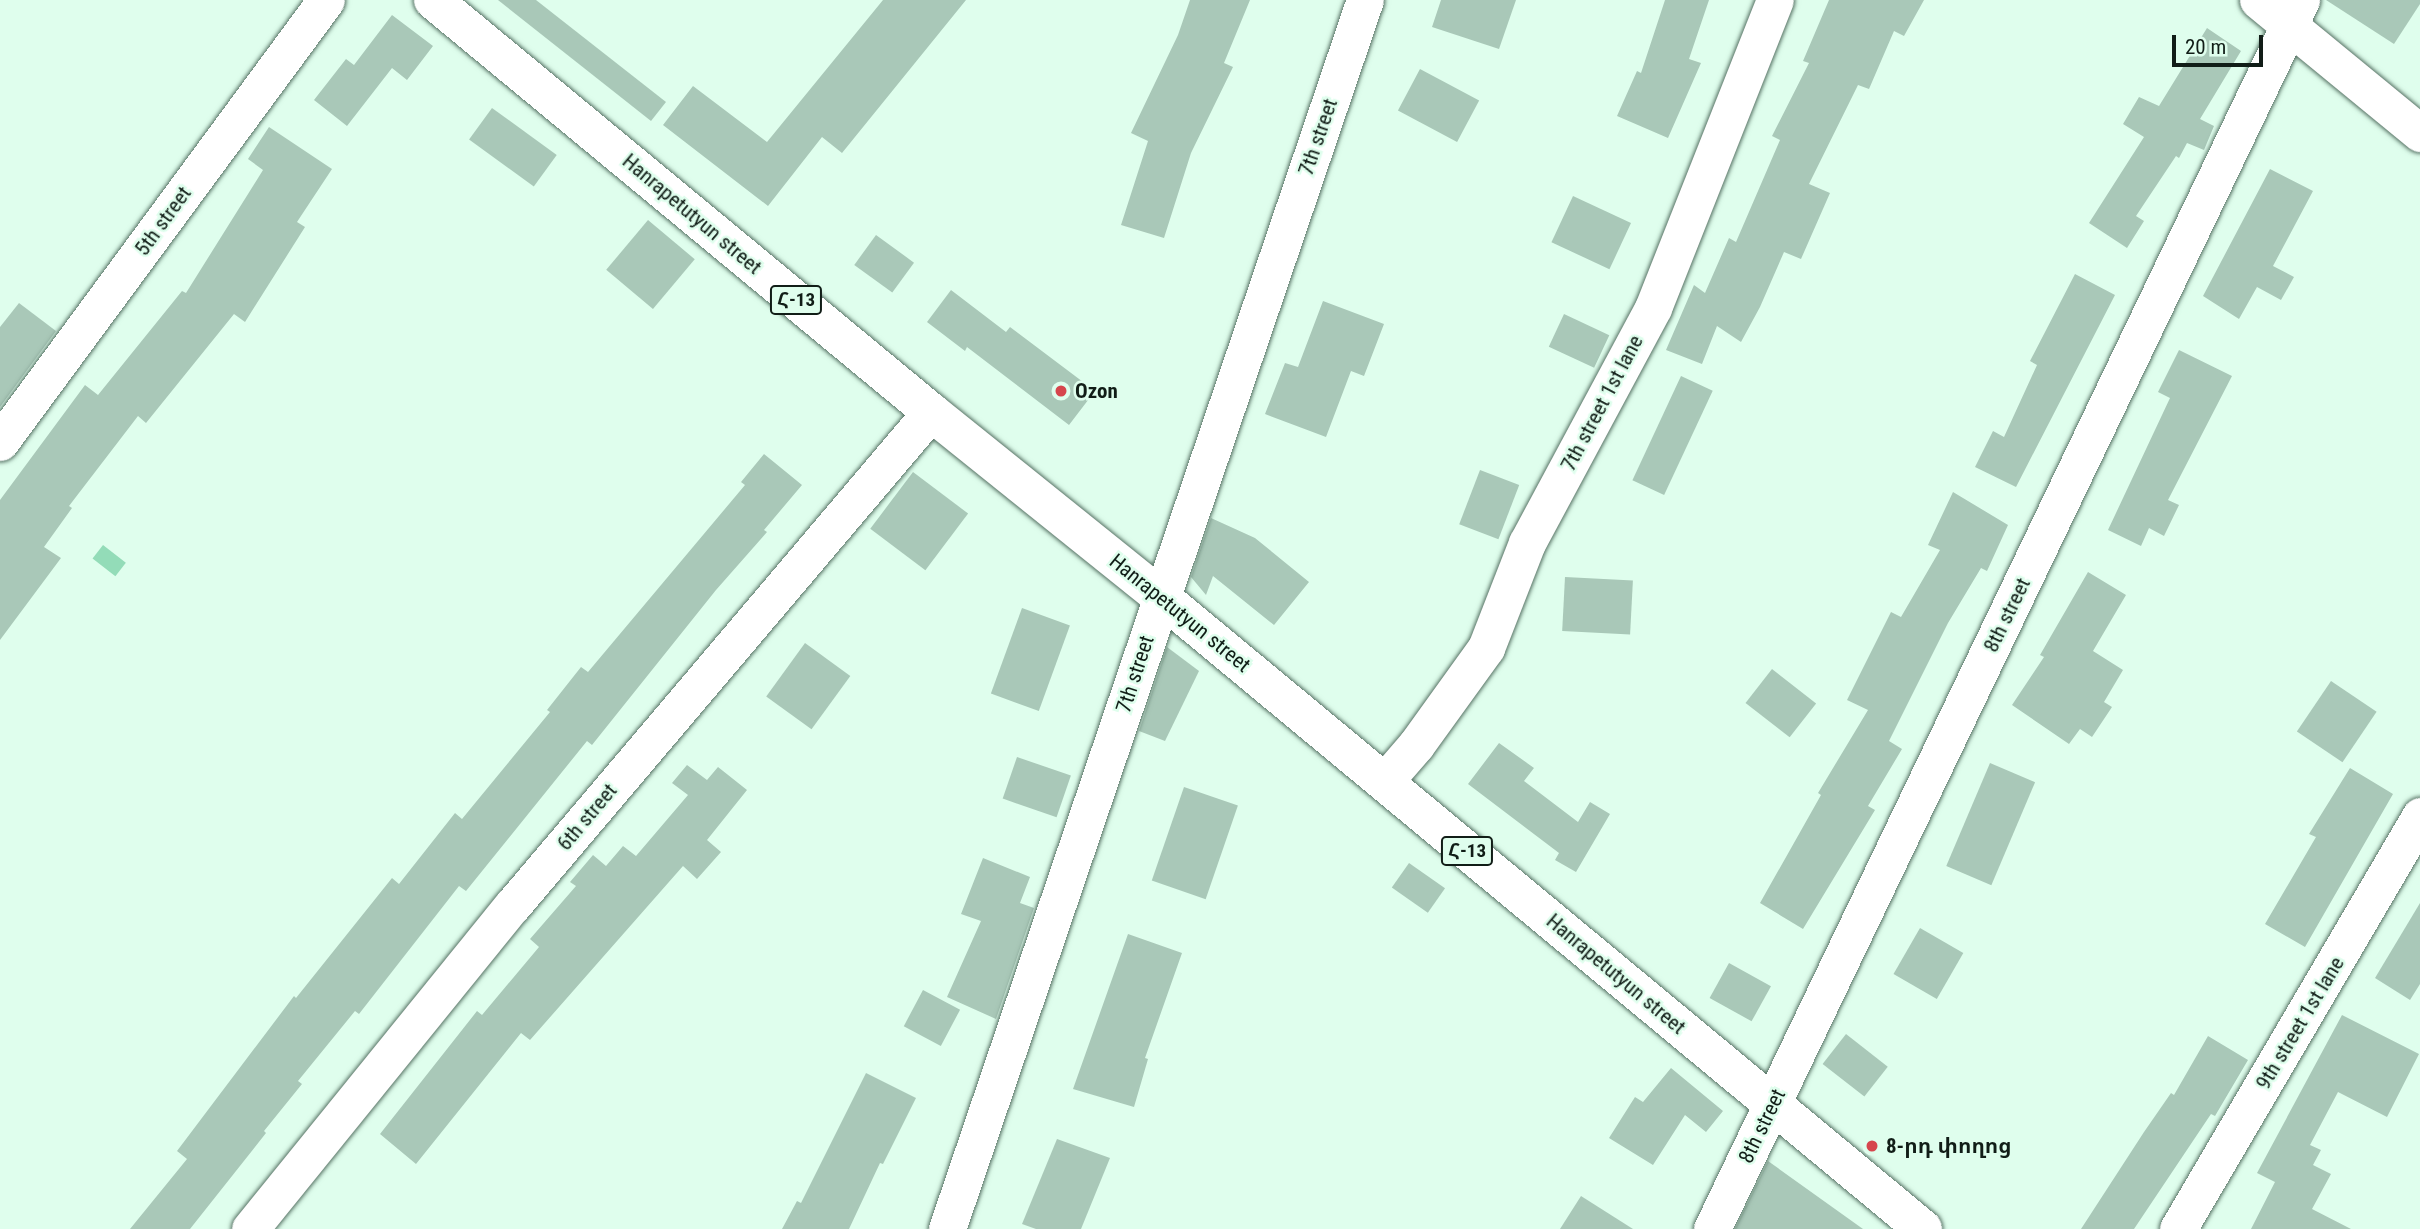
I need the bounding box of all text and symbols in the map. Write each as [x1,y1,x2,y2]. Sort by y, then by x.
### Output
scale bar [2175,21,2266,65]
text: 20 m [2185,35,2226,59]
street label: 7th street [1293,95,1343,179]
street label: Hanrapetutyun street [617,148,767,280]
street label: 5th street [129,181,197,261]
road number: Հ-13 [770,284,822,316]
street label: 7th street 1st lane [1556,331,1648,475]
place label: Ozon [1075,378,1118,404]
marker: Ozon [1053,383,1069,399]
street label: Hanrapetutyun street [1105,548,1255,678]
street label: 8th street [1978,574,2036,656]
street label: 7th street [1111,632,1159,716]
street label: 6th street [552,778,622,856]
road number: Հ-13 [1441,836,1493,866]
street label: Hanrapetutyun street [1541,908,1691,1040]
street label: 9th street 1st lane [2251,952,2349,1094]
street label: 8th street [1733,1085,1791,1167]
place label: 8-րդ փողոց [1886,1133,2012,1159]
marker: 8-րդ փողոց [1864,1138,1880,1154]

